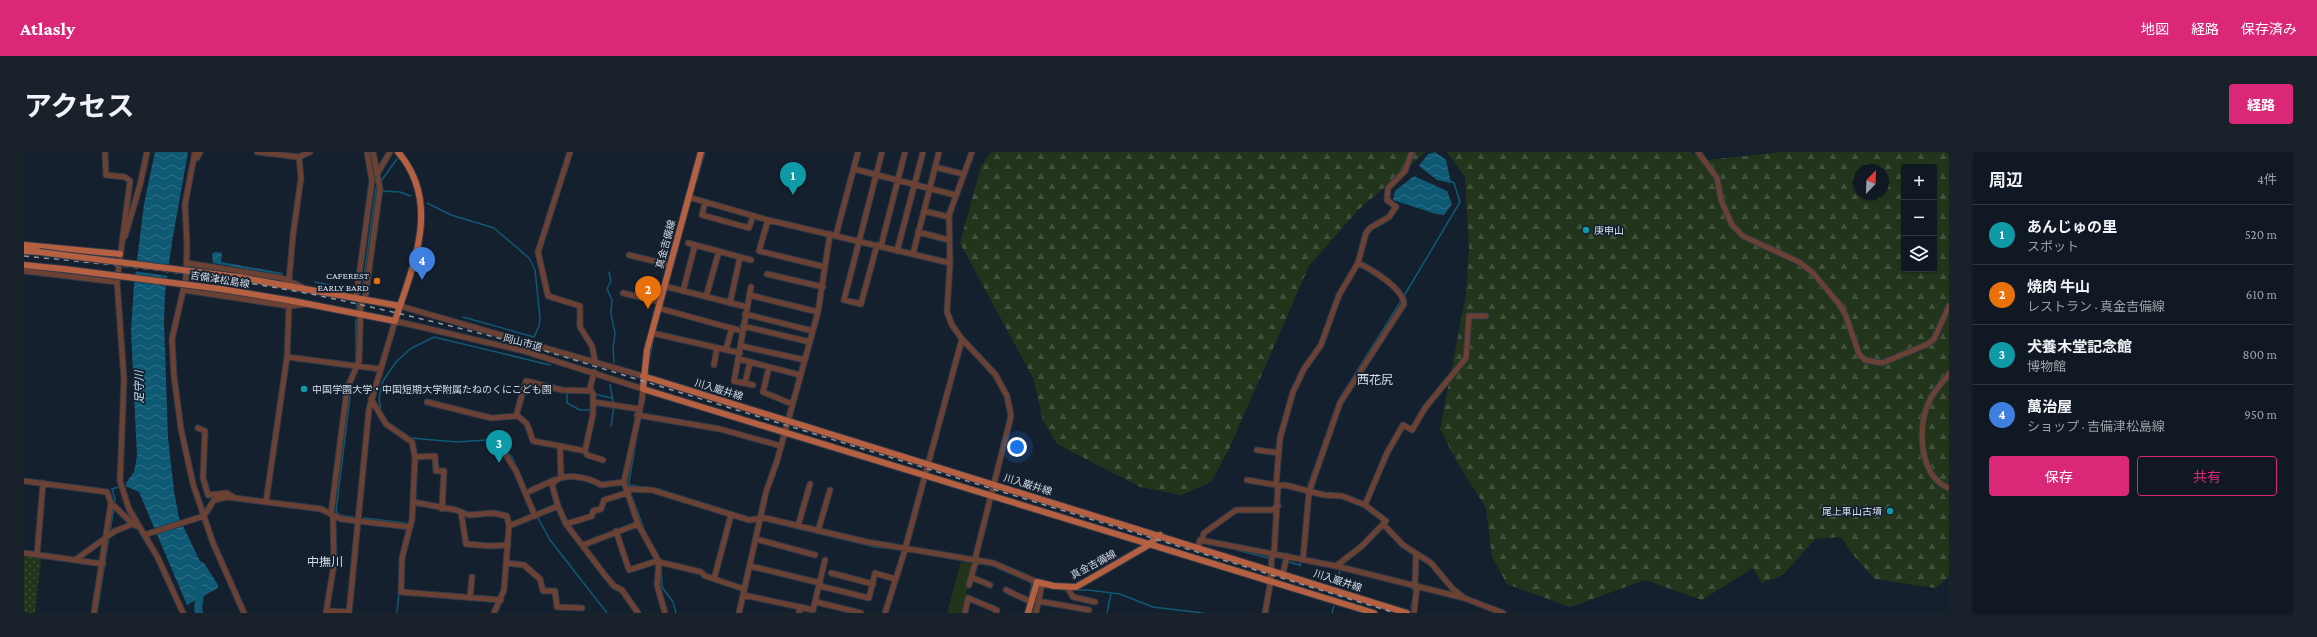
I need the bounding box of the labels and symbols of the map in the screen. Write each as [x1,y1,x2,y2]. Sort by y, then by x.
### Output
pin: 1 [780,162,806,195]
north arrow [1853,164,1889,200]
street label: 真金吉備線 [654,219,677,270]
marker: 庚申山 [1581,225,1591,235]
place label: 庚申山 [1594,225,1624,236]
pin: 4 [409,247,435,280]
street label: 吉備津松島線 [189,269,250,290]
place label: CAFEREST EARLY BARD [317,270,370,293]
marker: CAFEREST EARLY BARD [372,276,382,286]
pin: 2 [635,276,661,309]
street label: 岡山市道 [502,332,544,353]
water label: 足守川 [133,369,145,404]
district label: 西花尻 [1357,373,1393,387]
street label: 川入巌井線 [693,377,744,402]
marker: 中国学園大学・中国短期大学附属たねのくにこども園 [299,384,309,394]
place label: 中国学園大学・中国短期大学附属たねのくにこども園 [312,384,552,395]
pin: 3 [486,430,512,463]
your location [1007,437,1027,457]
street label: 川入巌井線 [1002,472,1053,497]
place label: 尾上車山古墳 [1822,506,1882,517]
marker: 尾上車山古墳 [1885,506,1895,516]
street label: 真金吉備線 [1069,548,1118,581]
district label: 中撫川 [307,555,343,569]
street label: 川入巌井線 [1312,568,1363,593]

